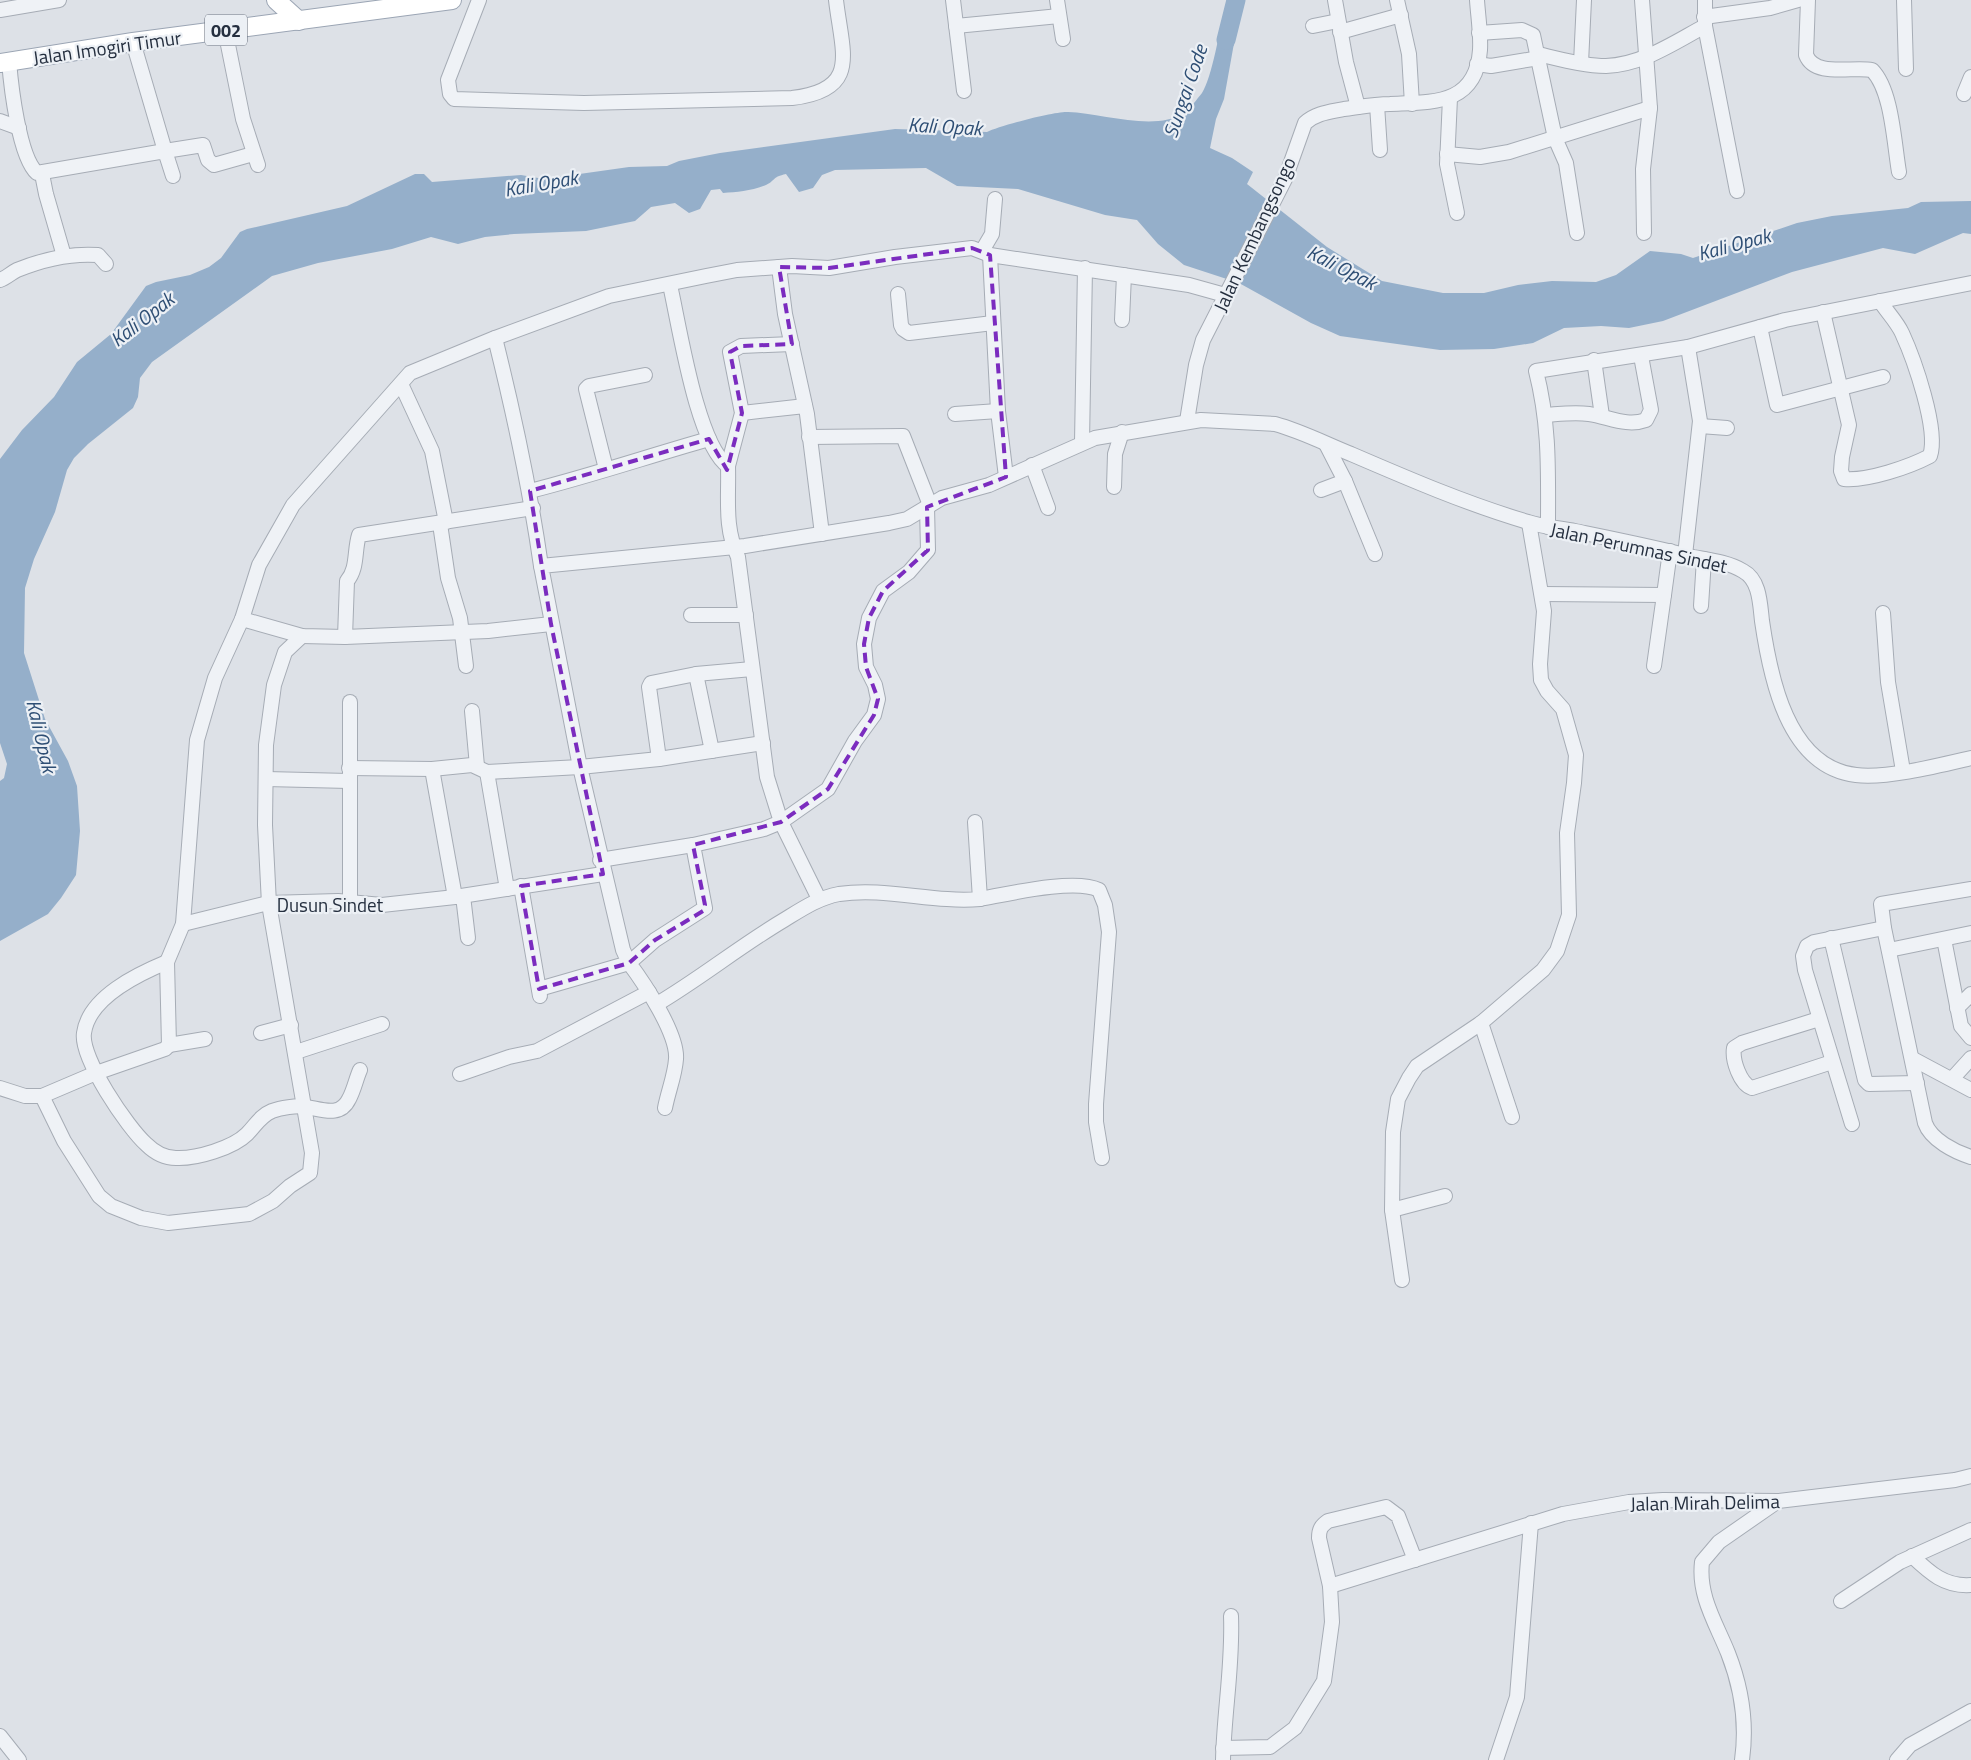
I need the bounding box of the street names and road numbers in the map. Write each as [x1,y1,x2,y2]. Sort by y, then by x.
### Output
road number: 002 [205,14,247,46]
street label: Jalan Imogiri Timur [31,22,183,72]
street label: Jalan Kembangsongo [1205,152,1303,316]
street label: Jalan Perumnas Sindet [1548,514,1731,580]
street label: Dusun Sindet [277,890,384,919]
street label: Jalan Mirah Delima [1630,1486,1781,1518]

